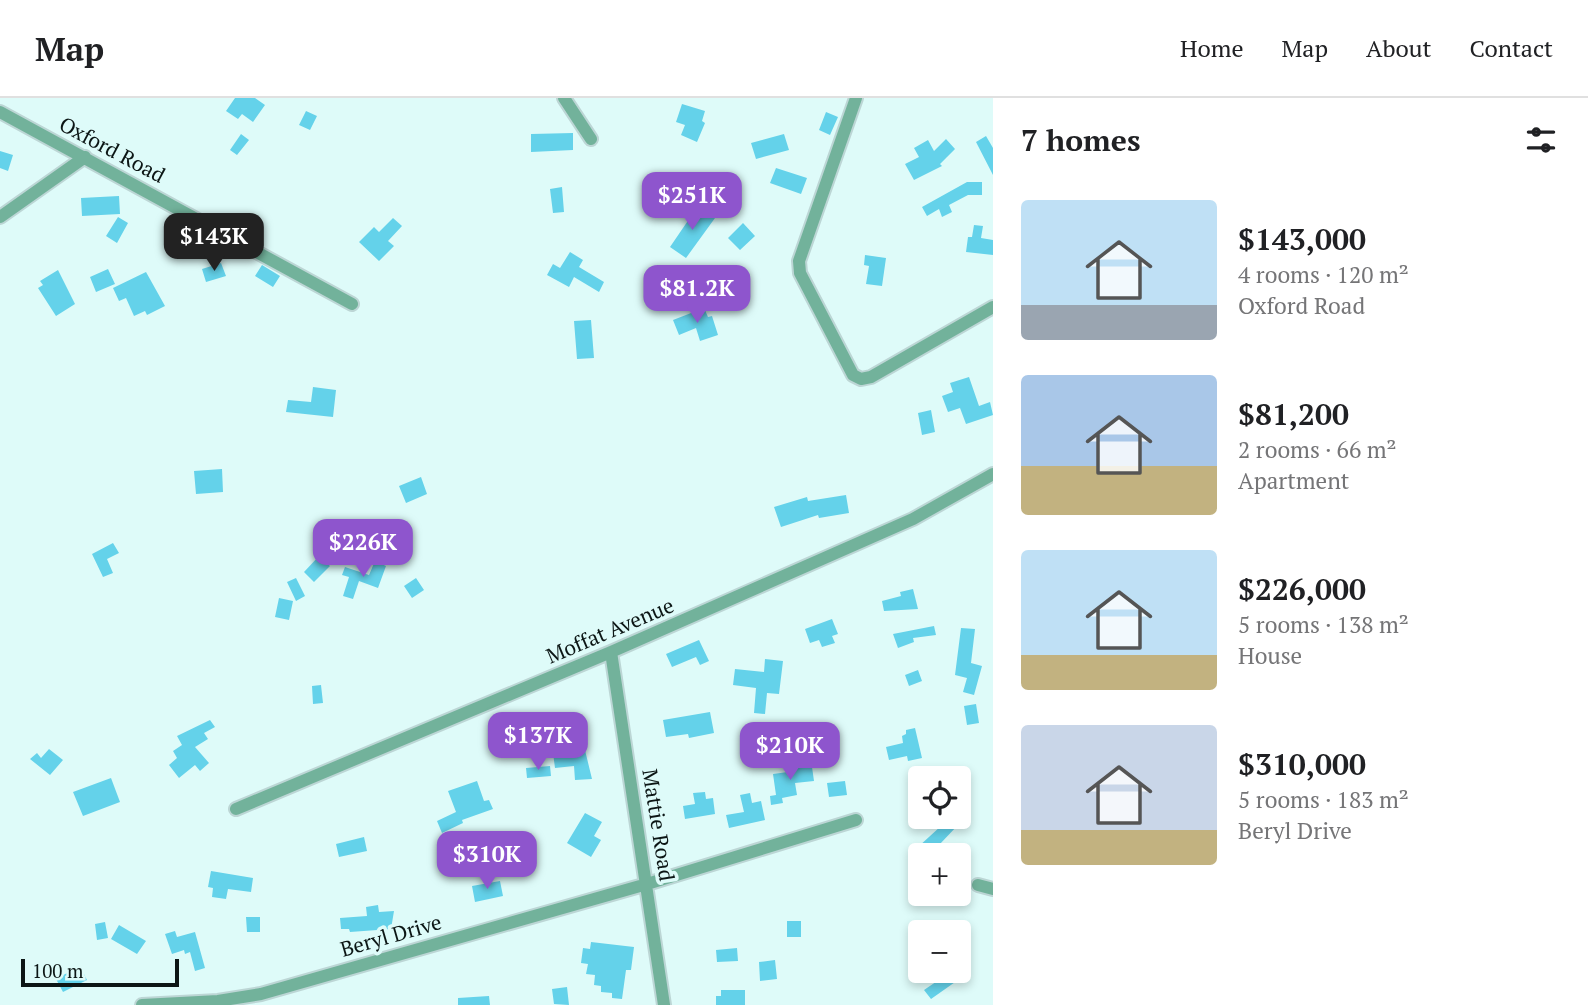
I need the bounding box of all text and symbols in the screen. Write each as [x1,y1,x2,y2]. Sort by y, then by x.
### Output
text: Map [35,27,104,70]
text: Home [1180,32,1244,64]
text: Map [1282,32,1328,64]
text: About [1366,32,1432,64]
text: Contact [1470,32,1553,64]
street label: Oxford Road [55,109,171,189]
text: 7 homes [1021,120,1140,160]
icon: filters [1522,121,1560,159]
pin: $251K [643,172,741,232]
text: $251K [658,179,726,210]
pin: $143K [165,214,263,273]
text: $143,000 [1238,219,1366,259]
text: $143K [180,220,248,251]
icon: home [1077,228,1161,312]
text: 4 rooms · 120 m² [1238,259,1409,290]
pin: $81.2K [640,266,754,325]
text: $81.2K [659,272,735,303]
text: Oxford Road [1238,290,1365,321]
text: $81,200 [1238,394,1349,434]
icon: home [1077,403,1161,487]
text: 2 rooms · 66 m² [1238,434,1397,465]
text: Apartment [1238,465,1349,496]
pin: $226K [314,519,412,579]
text: $226K [329,526,397,557]
text: $226,000 [1238,569,1366,609]
icon: home [1077,578,1161,662]
street label: Moffat Avenue [542,591,678,670]
text: 5 rooms · 138 m² [1238,609,1409,640]
text: House [1238,640,1302,671]
pin: $137K [489,712,587,772]
text: $137K [504,719,572,750]
pin: $210K [741,722,839,782]
text: $210K [756,729,824,760]
text: $310,000 [1238,744,1366,784]
icon: home [1077,753,1161,837]
map controls [908,766,971,983]
button: locate [908,766,971,829]
street label: Mattie Road [636,767,682,883]
text: 5 rooms · 183 m² [1238,784,1409,815]
text: Beryl Drive [1238,815,1352,846]
pin: $310K [438,832,536,891]
text: $310K [453,838,521,869]
button: + [908,843,971,906]
street label: Beryl Drive [337,907,445,963]
button: − [908,920,971,983]
scale bar [21,956,178,988]
text: 100 m [32,958,83,983]

